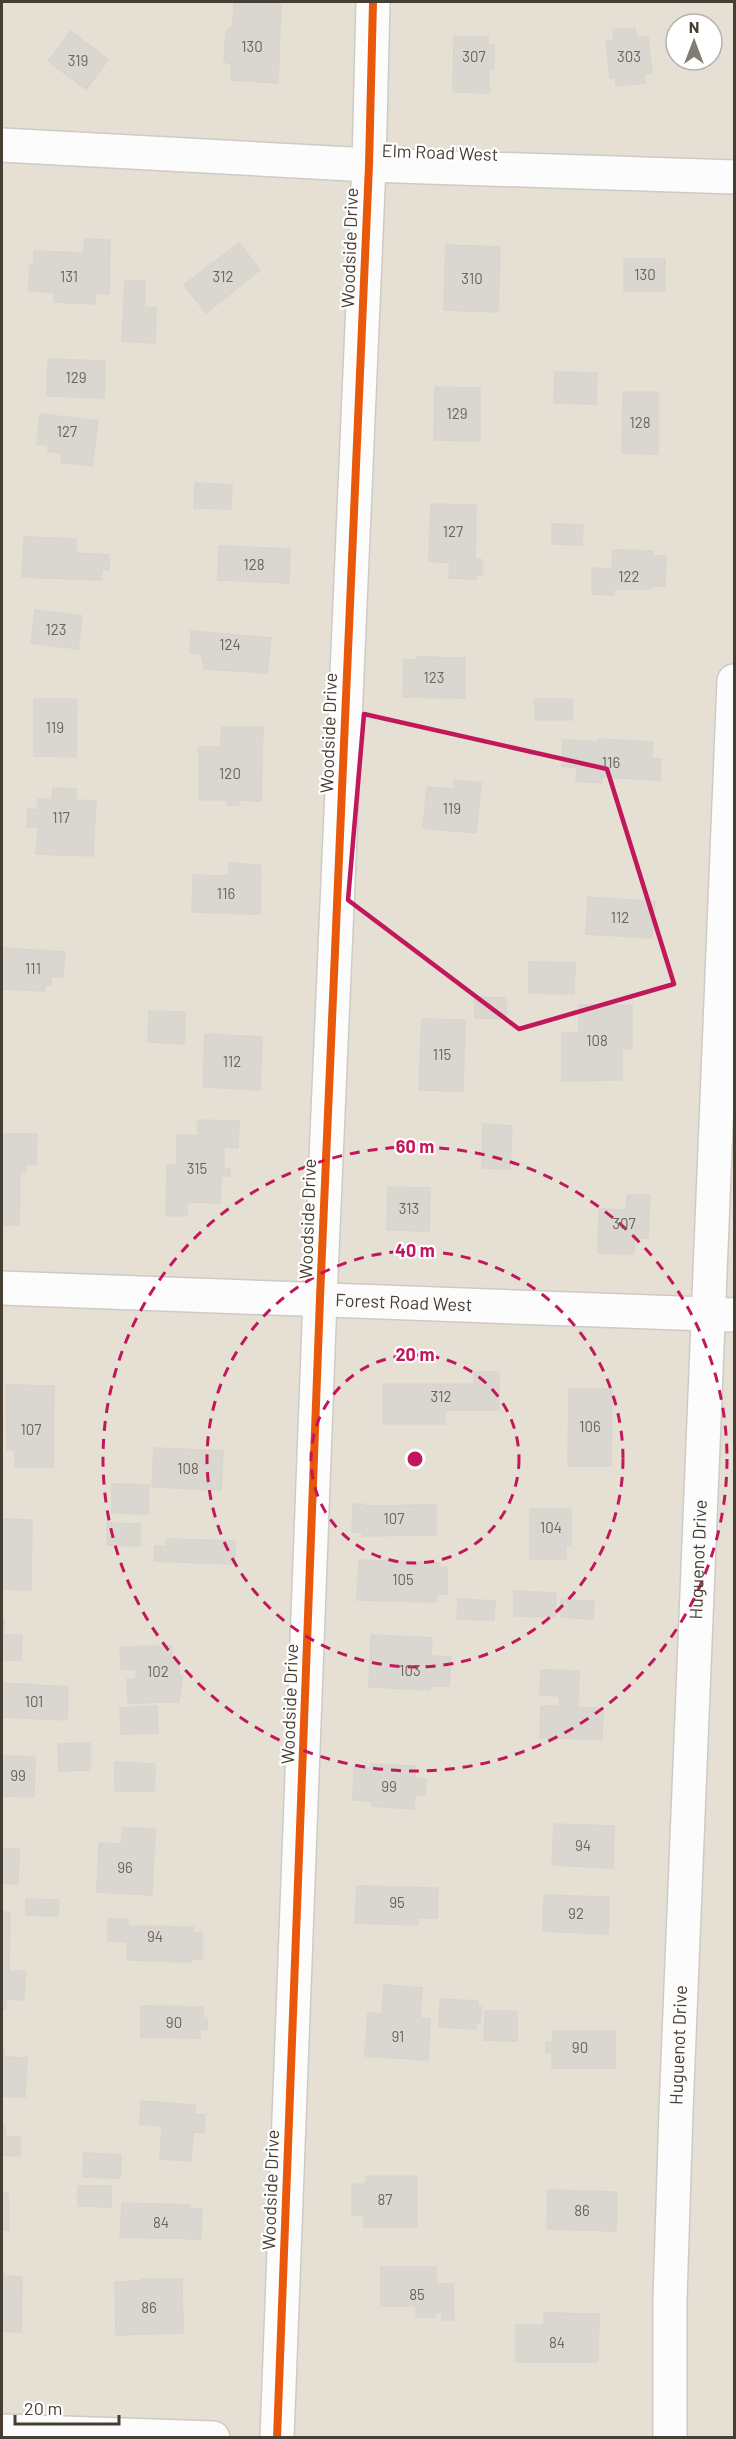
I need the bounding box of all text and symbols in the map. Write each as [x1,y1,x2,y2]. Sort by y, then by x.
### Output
north arrow [664,12,724,72]
text: N [689,17,699,36]
house number: 130 [241,37,263,55]
house number: 307 [462,47,486,65]
house number: 303 [617,47,641,65]
house number: 319 [68,51,88,69]
street label: Elm Road West [381,139,499,165]
street label: Woodside Drive [336,187,362,309]
house number: 130 [634,265,656,283]
house number: 131 [60,267,78,285]
house number: 312 [213,267,233,285]
house number: 310 [461,269,483,287]
house number: 129 [65,368,87,386]
house number: 129 [446,404,468,422]
house number: 128 [629,413,651,431]
house number: 127 [57,422,77,440]
house number: 127 [443,522,463,540]
house number: 128 [243,555,265,573]
house number: 122 [618,567,640,585]
house number: 123 [46,620,66,638]
house number: 124 [219,635,241,653]
house number: 123 [424,668,444,686]
street label: Woodside Drive [315,672,341,794]
house number: 119 [46,718,64,736]
house number: 116 [602,753,620,771]
house number: 120 [219,764,241,782]
house number: 119 [443,799,461,817]
house number: 117 [52,808,70,826]
house number: 116 [217,884,235,902]
house number: 112 [611,908,629,926]
house number: 111 [25,959,41,977]
house number: 108 [586,1031,608,1049]
house number: 115 [433,1045,451,1063]
house number: 112 [223,1052,241,1070]
text: 60 m [396,1135,434,1157]
street label: Woodside Drive [294,1158,320,1280]
house number: 315 [187,1159,207,1177]
house number: 313 [399,1199,419,1217]
house number: 307 [612,1214,636,1232]
text: 40 m [395,1239,435,1261]
street label: Forest Road West [335,1288,473,1315]
text: 20 m [396,1343,434,1365]
house number: 312 [431,1387,451,1405]
house number: 106 [579,1417,601,1435]
house number: 107 [21,1420,41,1438]
centre of rings [405,1449,425,1469]
house number: 108 [177,1459,199,1477]
street label: Huguenot Drive [684,1499,711,1620]
house number: 107 [384,1509,404,1527]
house number: 104 [540,1518,562,1536]
house number: 105 [392,1570,414,1588]
street label: Woodside Drive [276,1643,302,1765]
house number: 103 [399,1661,421,1679]
house number: 102 [147,1662,169,1680]
house number: 101 [25,1692,43,1710]
house number: 99 [10,1766,26,1784]
house number: 99 [381,1777,397,1795]
house number: 94 [575,1836,591,1854]
house number: 96 [117,1858,133,1876]
house number: 95 [389,1893,405,1911]
house number: 92 [568,1904,584,1922]
house number: 94 [147,1927,163,1945]
street label: Huguenot Drive [664,1985,691,2105]
house number: 90 [166,2013,182,2031]
house number: 91 [392,2027,404,2045]
house number: 90 [572,2038,588,2056]
street label: Woodside Drive [257,2129,283,2251]
house number: 87 [378,2190,392,2208]
house number: 86 [574,2201,590,2219]
house number: 84 [153,2213,169,2231]
house number: 85 [409,2285,425,2303]
house number: 86 [141,2298,157,2316]
house number: 84 [549,2333,565,2351]
scale bar [15,2388,118,2426]
text: 20 m [24,2397,62,2419]

